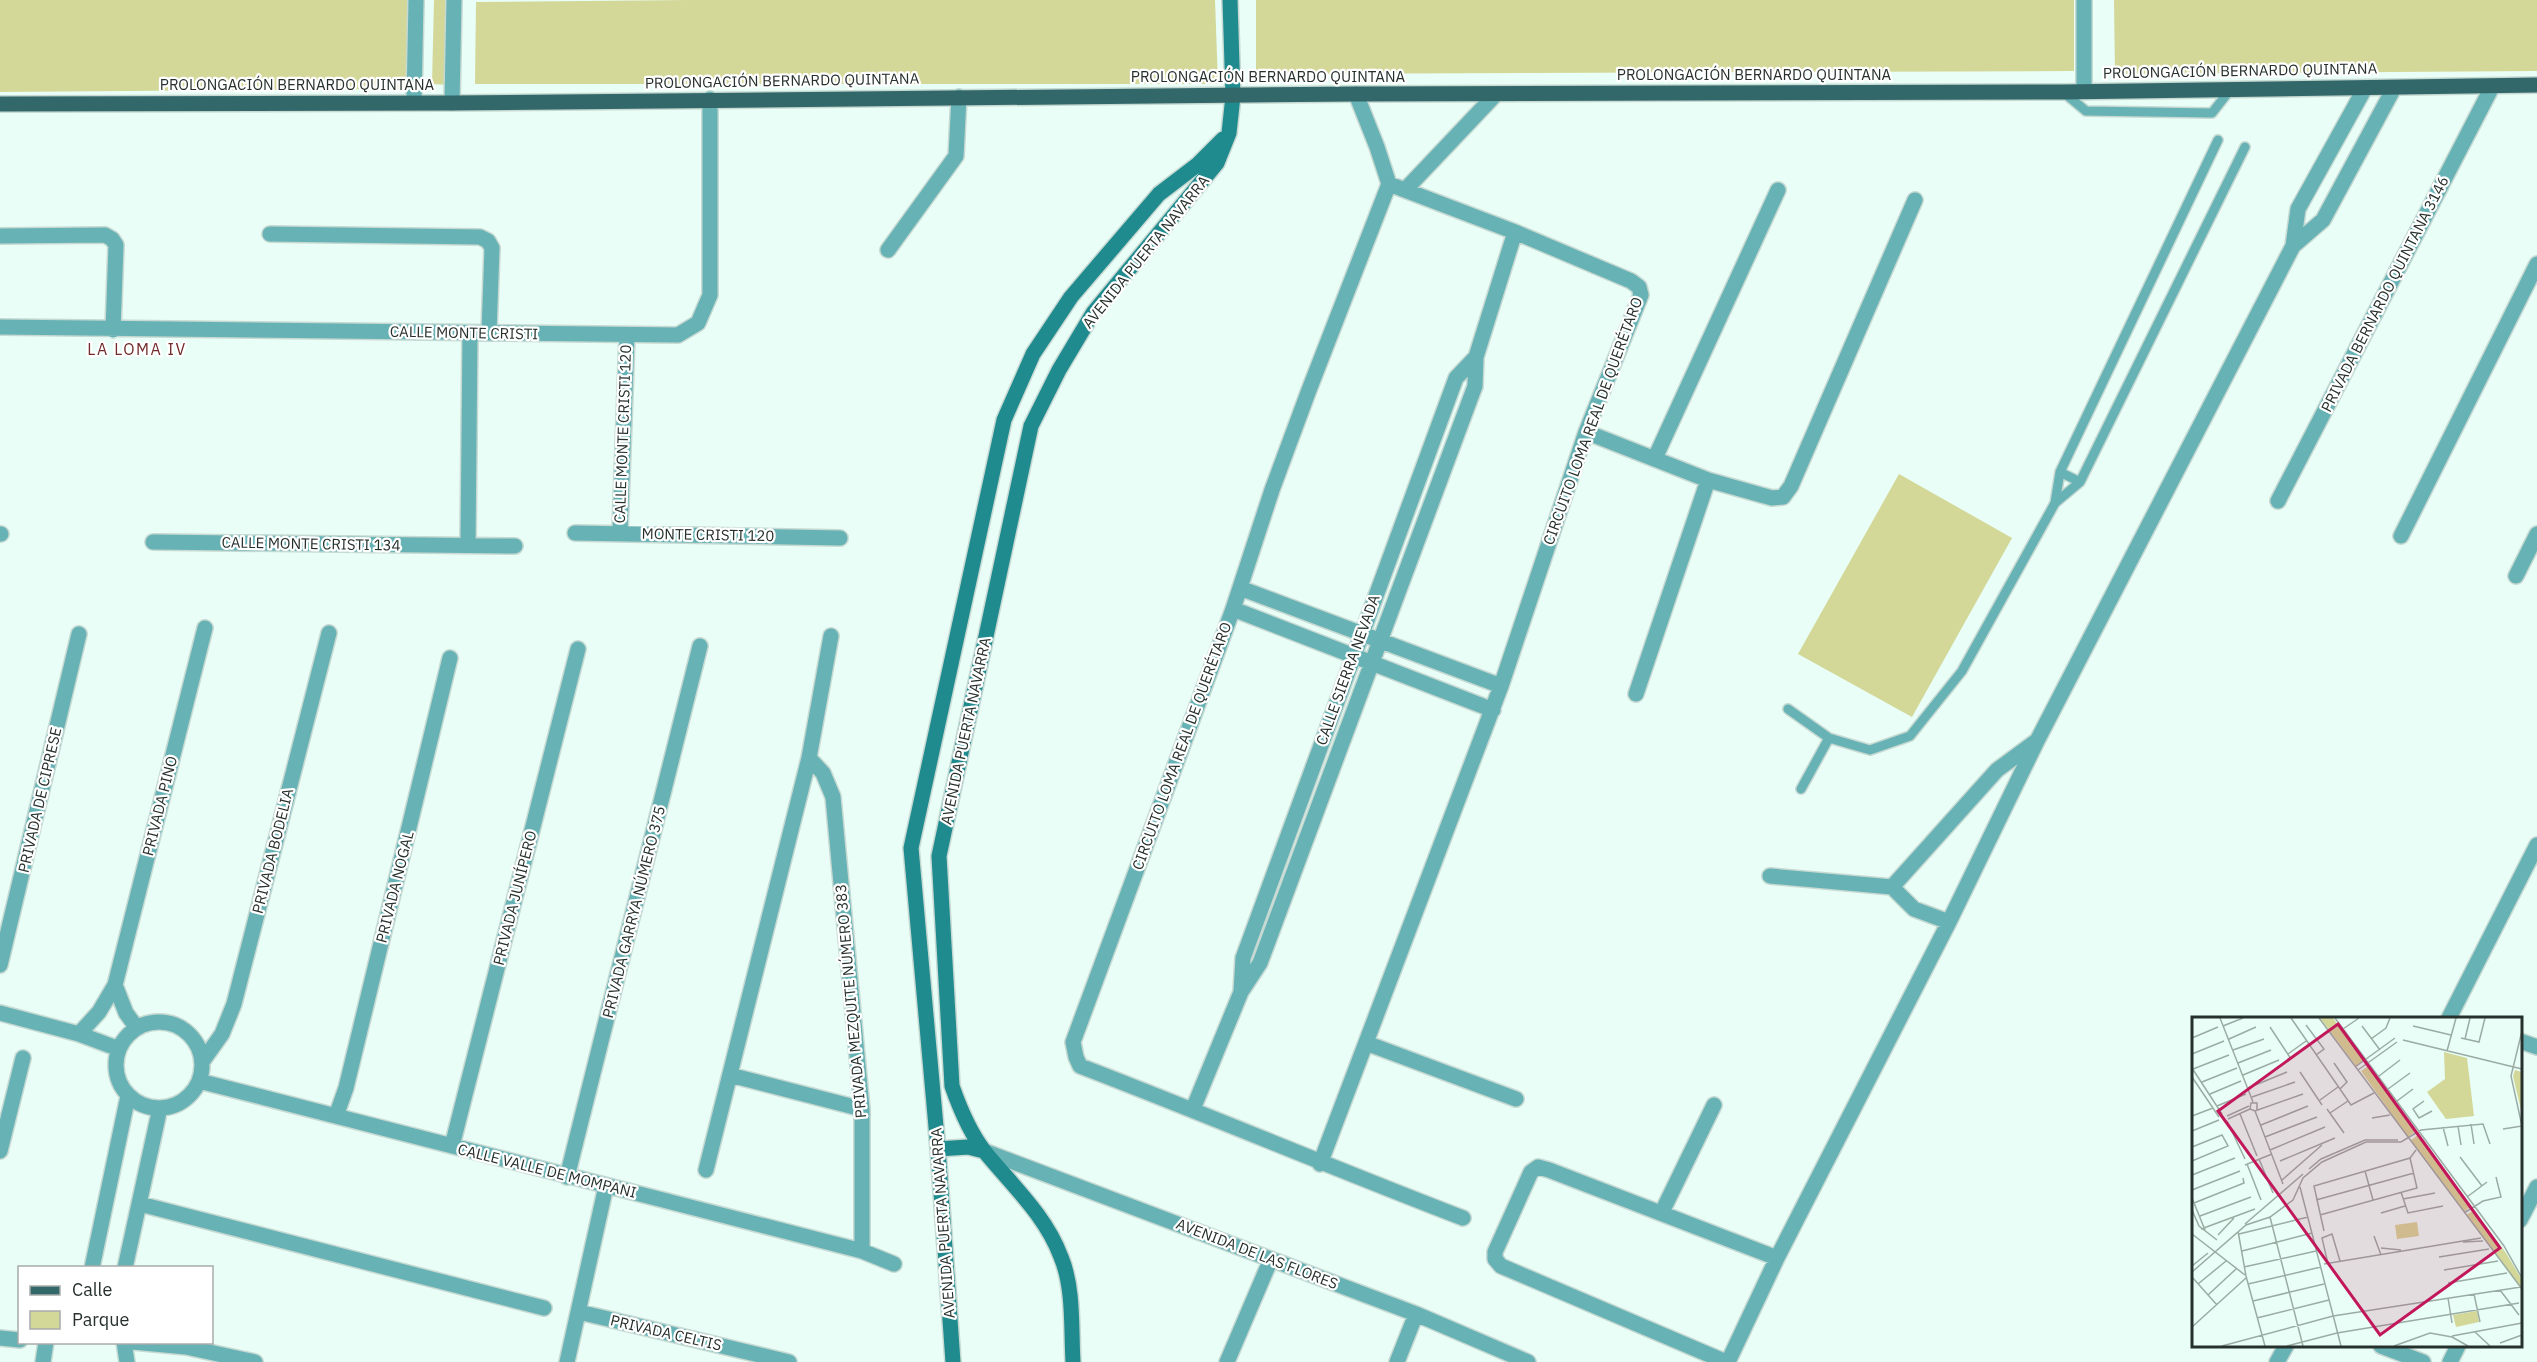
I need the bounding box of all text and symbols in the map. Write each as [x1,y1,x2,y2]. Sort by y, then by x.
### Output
street label: PROLONGACIÓN BERNARDO QUINTANA [2103,59,2378,82]
street label: PROLONGACIÓN BERNARDO QUINTANA [1617,65,1892,84]
street label: PROLONGACIÓN BERNARDO QUINTANA [1131,67,1406,86]
street label: PROLONGACIÓN BERNARDO QUINTANA [645,69,920,92]
street label: PROLONGACIÓN BERNARDO QUINTANA [160,75,435,94]
street label: AVENIDA PUERTA NAVARRA [1078,171,1213,332]
street label: PRIVADA BERNARDO QUINTANA 3146 [2317,173,2453,415]
street label: CIRCUITO LOMA REAL DE QUERÉTARO [1539,294,1646,547]
street label: CALLE MONTE CRISTI [390,322,538,343]
district label: LA LOMA IV [87,339,187,359]
street label: CALLE MONTE CRISTI 120 [610,344,635,524]
street label: MONTE CRISTI 120 [641,524,775,545]
street label: CALLE MONTE CRISTI 134 [221,532,401,555]
street label: CALLE SIERRA NEVADA [1311,592,1384,748]
street label: CIRCUITO LOMA REAL DE QUERÉTARO [1128,619,1235,872]
street label: AVENIDA PUERTA NAVARRA [936,635,995,826]
street label: PRIVADA DE CIPRESE [14,725,65,874]
street label: PRIVADA PINO [138,754,181,858]
street label: PRIVADA BODELIA [248,786,297,915]
street label: PRIVADA GARRYA NÚMERO 375 [598,804,669,1020]
street label: PRIVADA NOGAL [371,828,418,945]
street label: PRIVADA JUNÍPERO [489,829,540,967]
street label: PRIVADA MEZQUITE NÚMERO 383 [831,883,870,1119]
inset map [2192,1017,2522,1347]
street label: AVENIDA PUERTA NAVARRA [926,1127,959,1319]
street label: CALLE VALLE DE MOMPANI [456,1139,639,1202]
street label: AVENIDA DE LAS FLORES [1174,1214,1341,1293]
legend [18,1266,213,1344]
text: Calle [72,1278,112,1301]
text: Parque [72,1308,130,1331]
street label: PRIVADA CELTIS [609,1310,724,1355]

